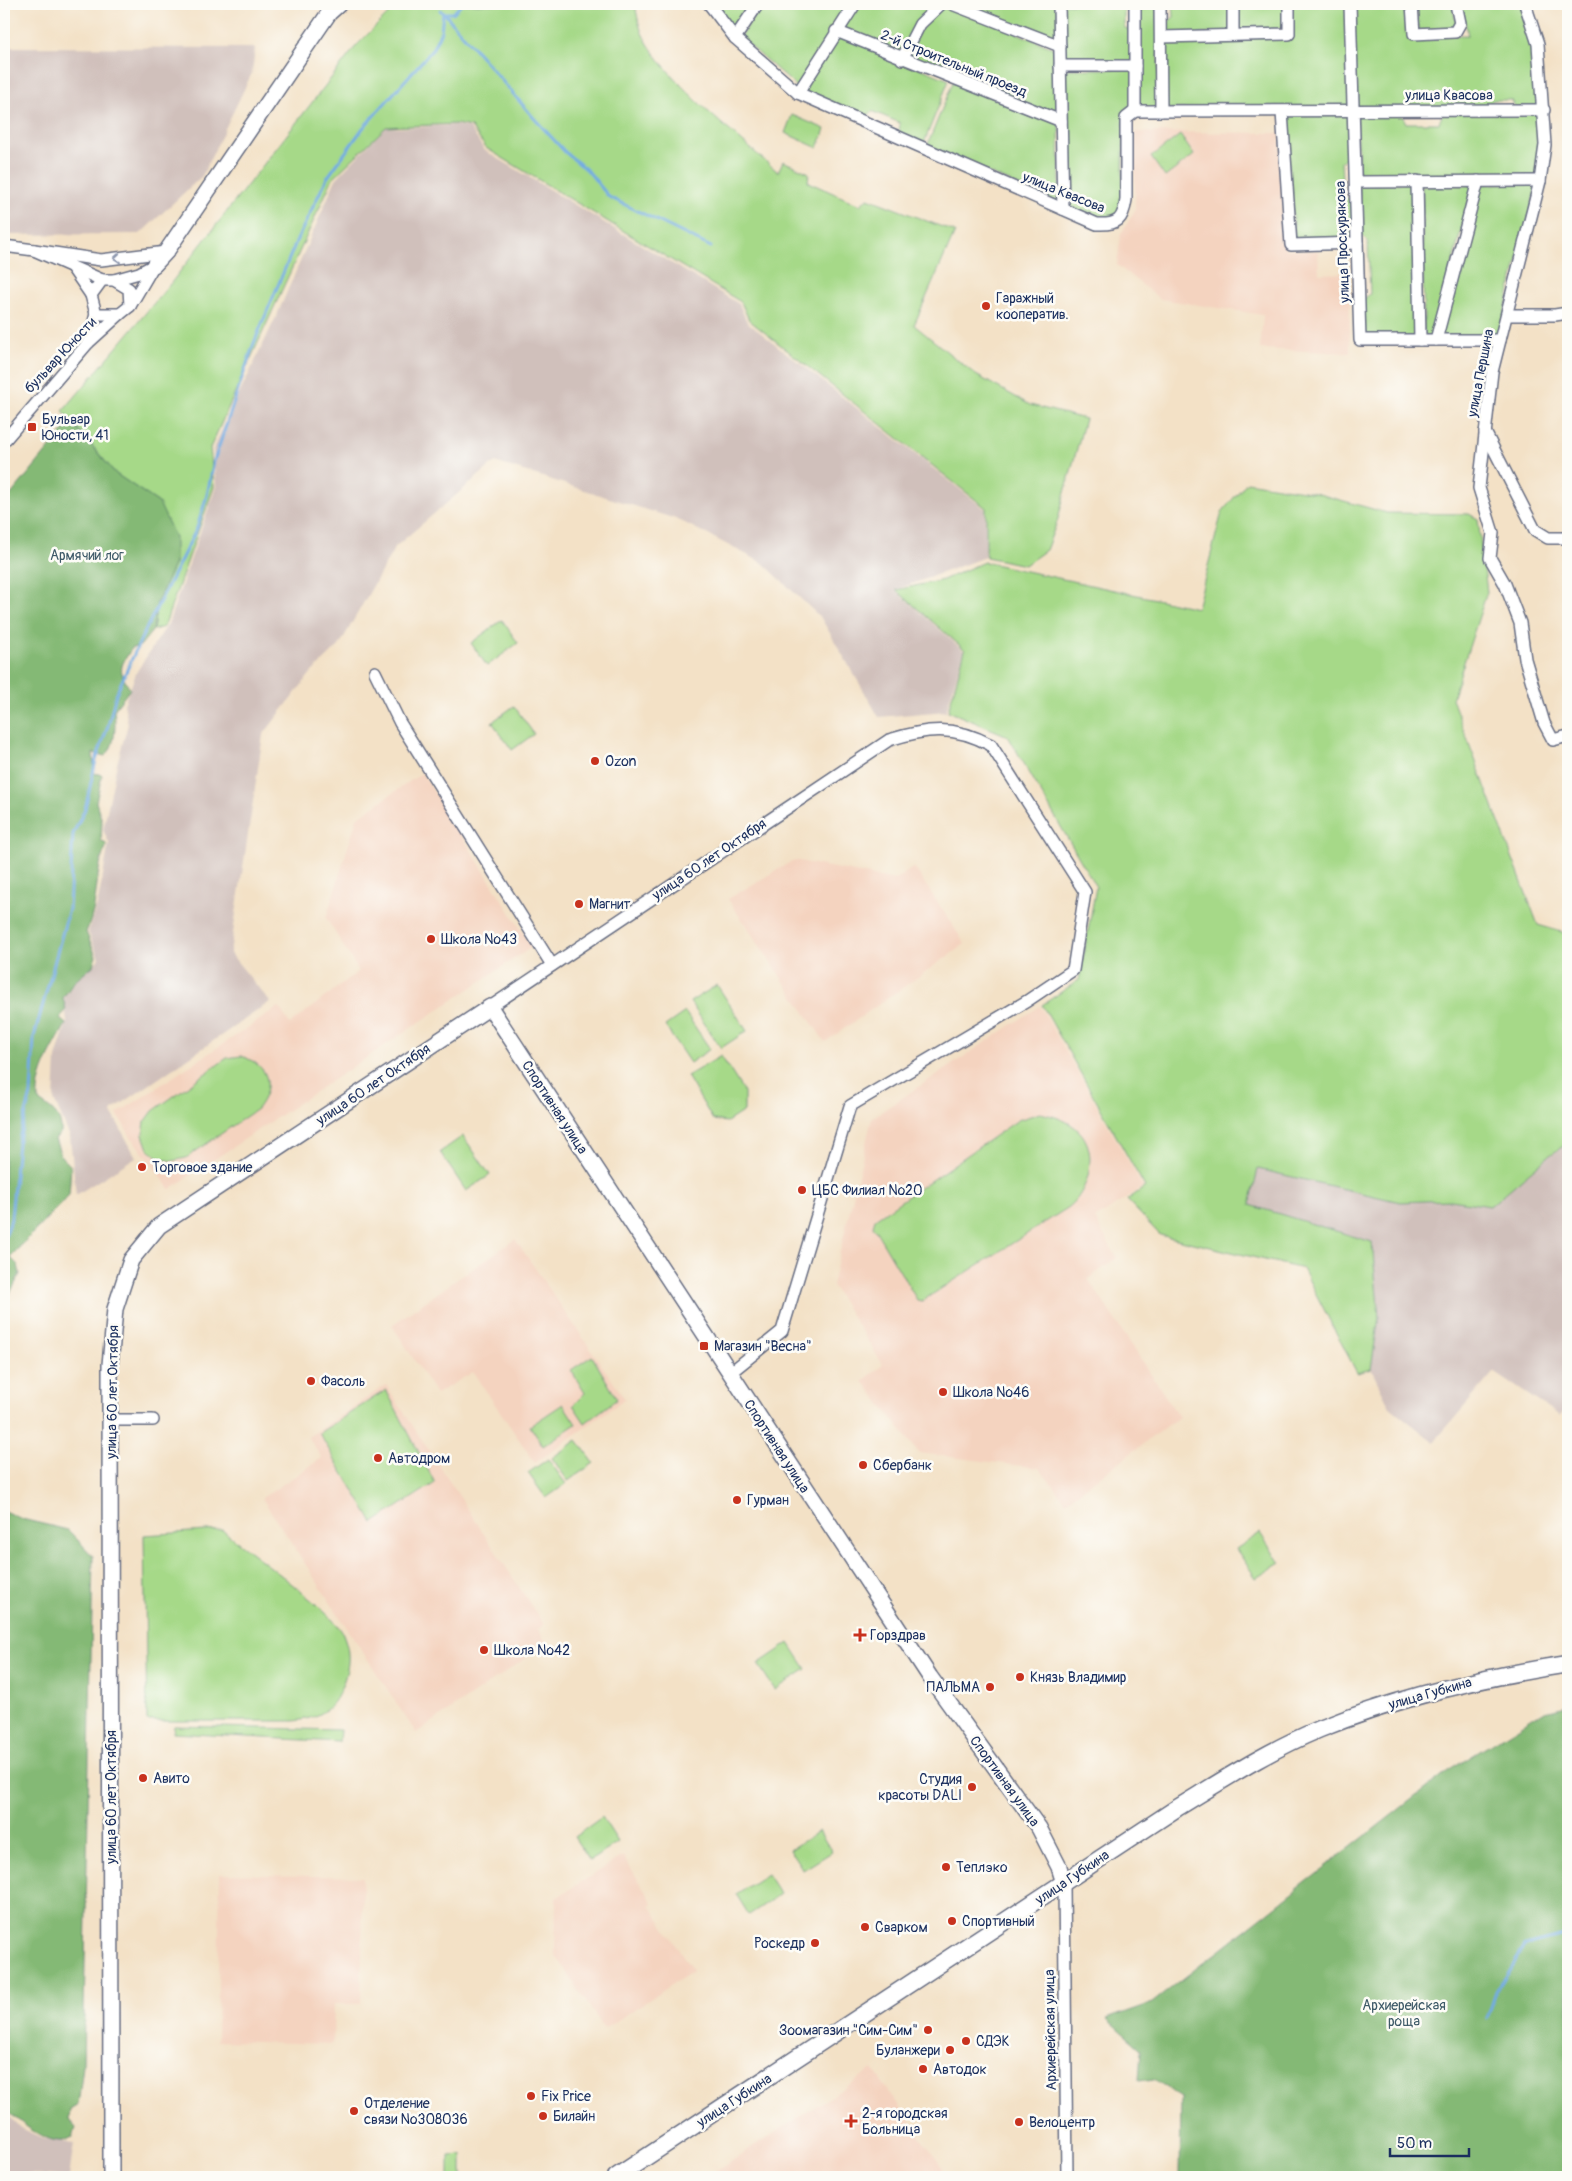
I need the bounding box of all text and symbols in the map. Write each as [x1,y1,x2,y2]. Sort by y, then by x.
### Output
street label: 2-й Строительный проезд [878,26,1030,101]
street label: улица Квасова [1404,87,1493,104]
street label: улица Квасова [1019,168,1108,217]
street label: улица Проскурякова [1332,181,1353,304]
one-way arrow [113,253,121,264]
place label: Гаражный кооператив. [996,290,1069,323]
marker: Гаражный кооператив. [980,300,992,312]
street label: бульвар Юности [21,314,100,397]
street label: улица Першина [1463,328,1497,420]
place label: Бульвар Юности, 41 [42,411,109,444]
marker: Бульвар Юности, 41 [26,421,38,433]
park label: Армячий лог [50,547,124,564]
place label: Ozon [605,753,637,770]
marker: Ozon [589,755,601,767]
street label: улица 60 лет Октября [648,815,770,904]
place label: Магнит [589,896,631,913]
marker: Магнит [573,898,585,910]
place label: Школа №43 [441,931,517,948]
marker: Школа №43 [425,933,437,945]
street label: улица 60 лет Октября [312,1040,434,1129]
street label: Спортивная улица [518,1057,591,1157]
place label: Торговое здание [152,1159,252,1176]
marker: Торговое здание [136,1161,148,1173]
place label: ЦБС Филиал №20 [812,1182,923,1199]
marker: ЦБС Филиал №20 [796,1184,808,1196]
street label: улица 60 лет Октября [103,1325,122,1460]
place label: Магазин "Весна" [714,1338,812,1355]
marker: Магазин "Весна" [698,1340,710,1352]
place label: Фасоль [321,1373,365,1390]
marker: Фасоль [305,1375,317,1387]
place label: Школа №46 [953,1384,1029,1401]
marker: Школа №46 [937,1386,949,1398]
street label: Спортивная улица [740,1396,813,1496]
place label: Автодром [388,1450,450,1467]
marker: Автодром [372,1452,384,1464]
place label: Сбербанк [873,1457,932,1474]
marker: Сбербанк [857,1459,869,1471]
place label: Гурман [747,1492,789,1509]
marker: Гурман [731,1494,743,1506]
place label: Горздрав [870,1627,926,1644]
marker: Горздрав [854,1629,866,1641]
place label: Школа №42 [494,1642,570,1659]
marker: Школа №42 [478,1644,490,1656]
place label: Князь Владимир [1030,1669,1127,1686]
marker: Князь Владимир [1014,1671,1026,1683]
street label: улица Губкина [1386,1674,1474,1714]
place label: ПАЛЬМА [927,1679,980,1696]
marker: ПАЛЬМА [984,1681,996,1693]
street label: улица 60 лет Октября [103,1730,120,1865]
street label: Спортивная улица [966,1733,1043,1830]
place label: Авито [153,1770,190,1787]
place label: Студия красоты DALI [878,1771,962,1804]
marker: Авито [137,1772,149,1784]
marker: Студия красоты DALI [966,1781,978,1793]
street label: улица Губкина [1031,1846,1113,1909]
place label: Теплэко [956,1859,1008,1876]
marker: Теплэко [940,1861,952,1873]
place label: Спортивный [962,1913,1035,1930]
marker: Спортивный [946,1915,958,1927]
place label: Сварком [875,1919,928,1936]
marker: Сварком [859,1921,871,1933]
place label: Роскедр [754,1935,805,1952]
marker: Роскедр [809,1937,821,1949]
street label: Архиерейская улица [1041,1969,1060,2091]
park label: Архиерейская роща [1362,1997,1446,2030]
place label: Зоомагазин "Сим-Сим" [779,2022,918,2039]
marker: Зоомагазин "Сим-Сим" [922,2024,934,2036]
place label: СДЭК [976,2033,1010,2050]
marker: СДЭК [960,2035,972,2047]
place label: Буланжери [876,2042,940,2059]
marker: Буланжери [944,2044,956,2056]
place label: Автодок [933,2061,987,2078]
marker: Автодок [917,2063,929,2075]
street label: улица Губкина [693,2070,775,2131]
place label: Fix Price [541,2088,591,2105]
marker: Fix Price [525,2090,537,2102]
place label: Отделение связи №308036 [364,2095,468,2128]
marker: Отделение связи №308036 [348,2105,360,2117]
place label: 2-я городская Больница [862,2105,948,2138]
place label: Билайн [553,2108,595,2125]
marker: Билайн [537,2110,549,2122]
marker: 2-я городская Больница [844,2114,858,2128]
place label: Велоцентр [1029,2114,1095,2131]
marker: Велоцентр [1013,2116,1025,2128]
scale bar [1390,2126,1468,2158]
text: 50 m [1397,2134,1432,2153]

